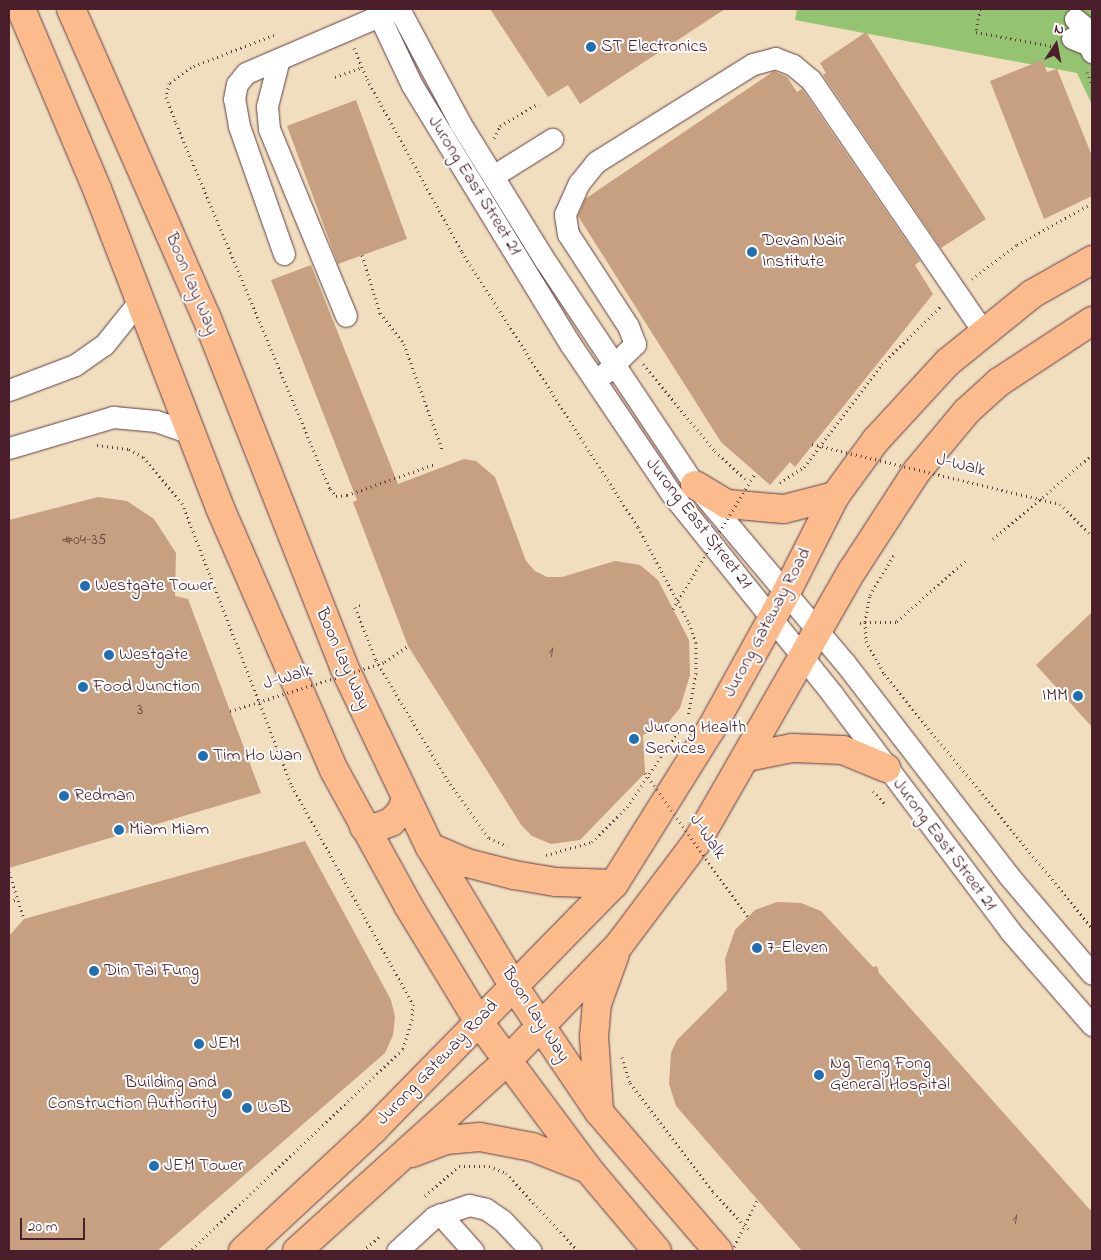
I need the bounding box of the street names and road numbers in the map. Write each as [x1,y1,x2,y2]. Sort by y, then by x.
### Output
street label: Jurong East Street 21 [422,112,526,260]
street label: Boon Lay Way [160,230,222,338]
street label: J-Walk [934,449,988,483]
street label: Jurong East Street 21 [640,454,756,594]
street label: Jurong Gateway Road [720,545,816,701]
street label: Boon Lay Way [310,605,374,713]
street label: J-Walk [261,660,315,696]
street label: Jurong East Street 21 [887,774,1001,916]
street label: J-Walk [684,810,730,864]
street label: Boon Lay Way [496,964,574,1066]
street label: Jurong Gateway Road [373,996,503,1130]

